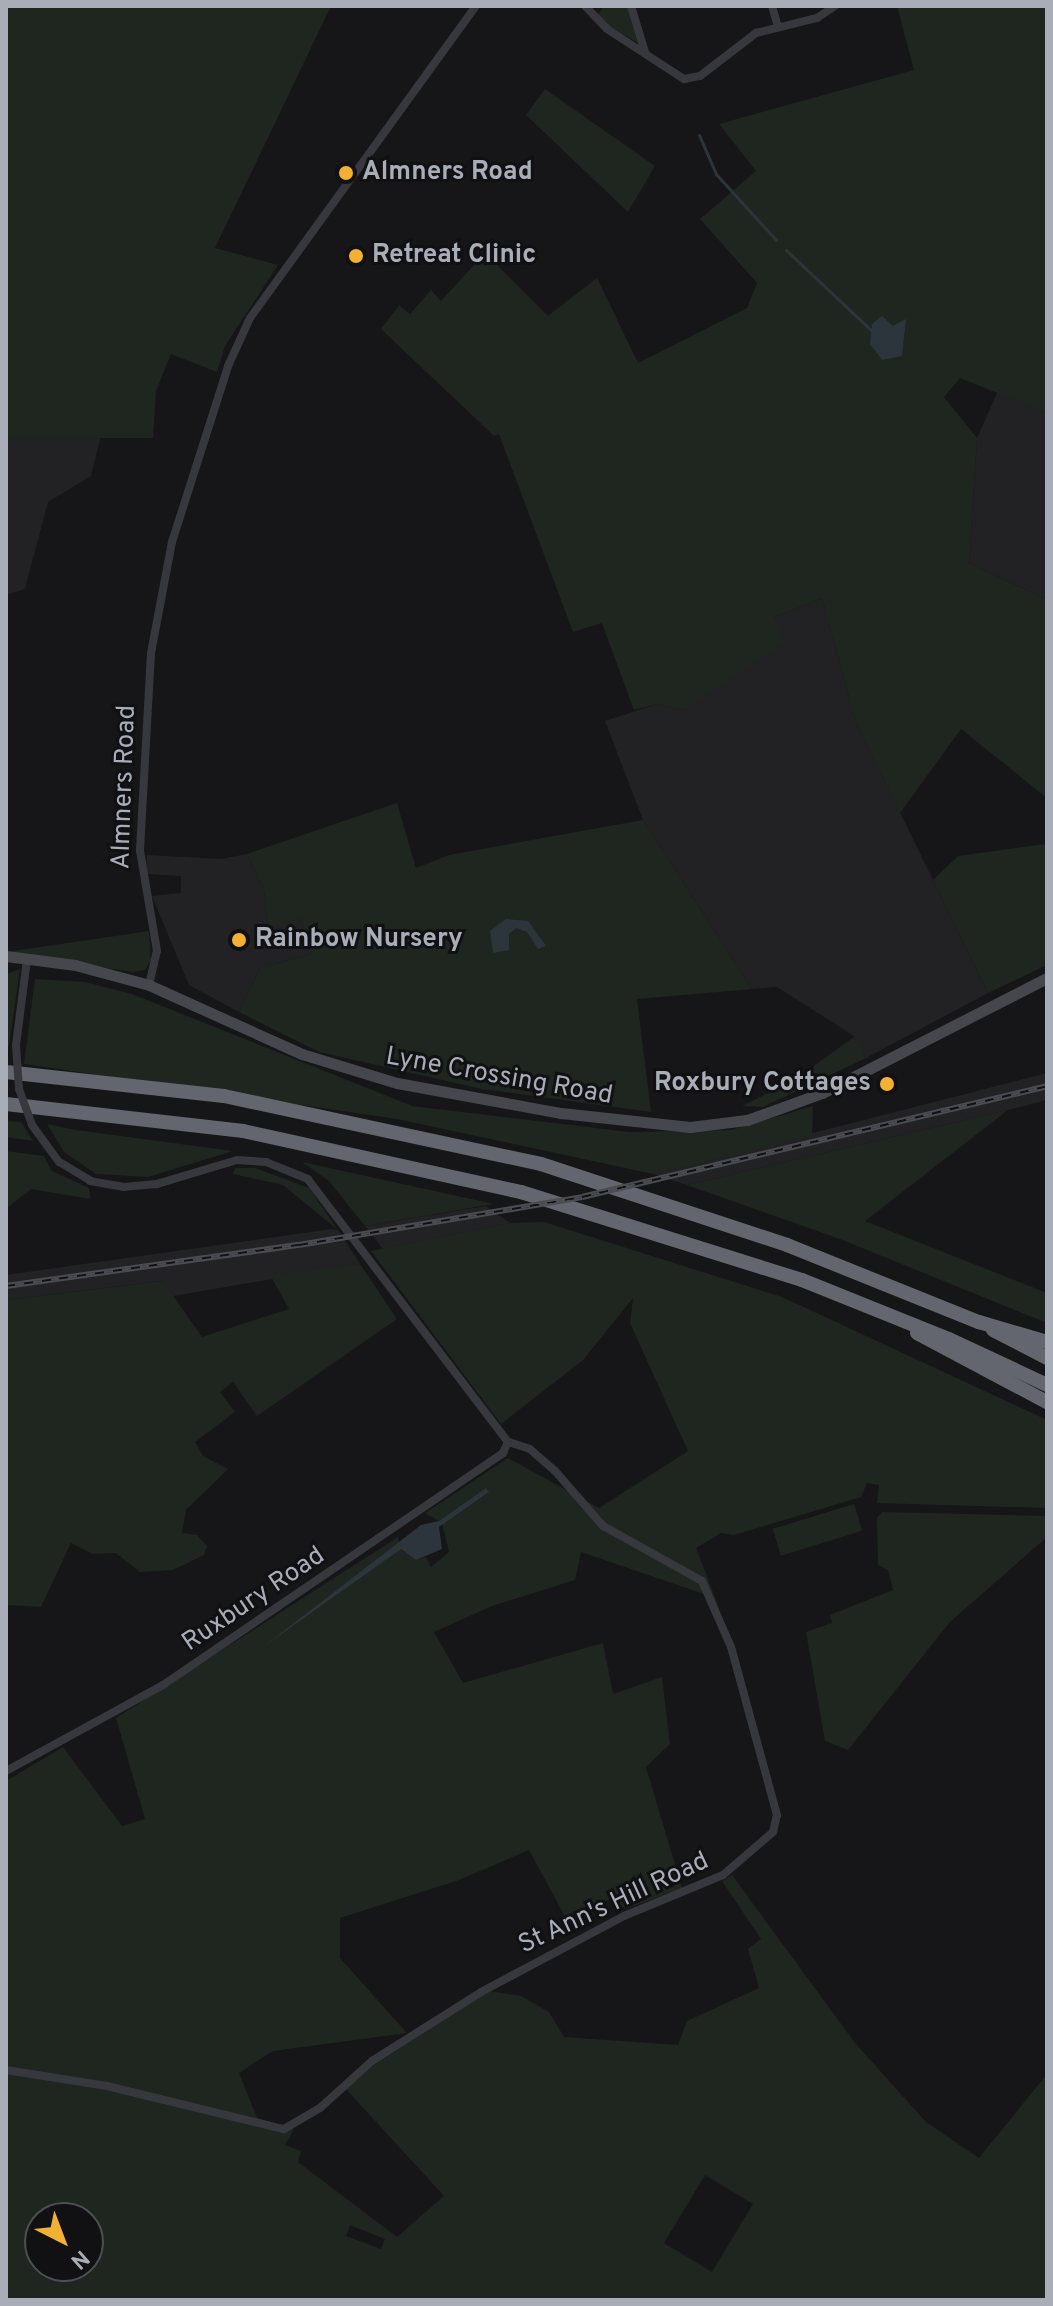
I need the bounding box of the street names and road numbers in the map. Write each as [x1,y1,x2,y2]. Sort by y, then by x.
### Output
street label: Almners Road [107,704,143,870]
street label: Lyne Crossing Road [383,1042,615,1112]
street label: Ruxbury Road [177,1541,331,1659]
street label: St Ann's Hill Road [514,1846,714,1962]

